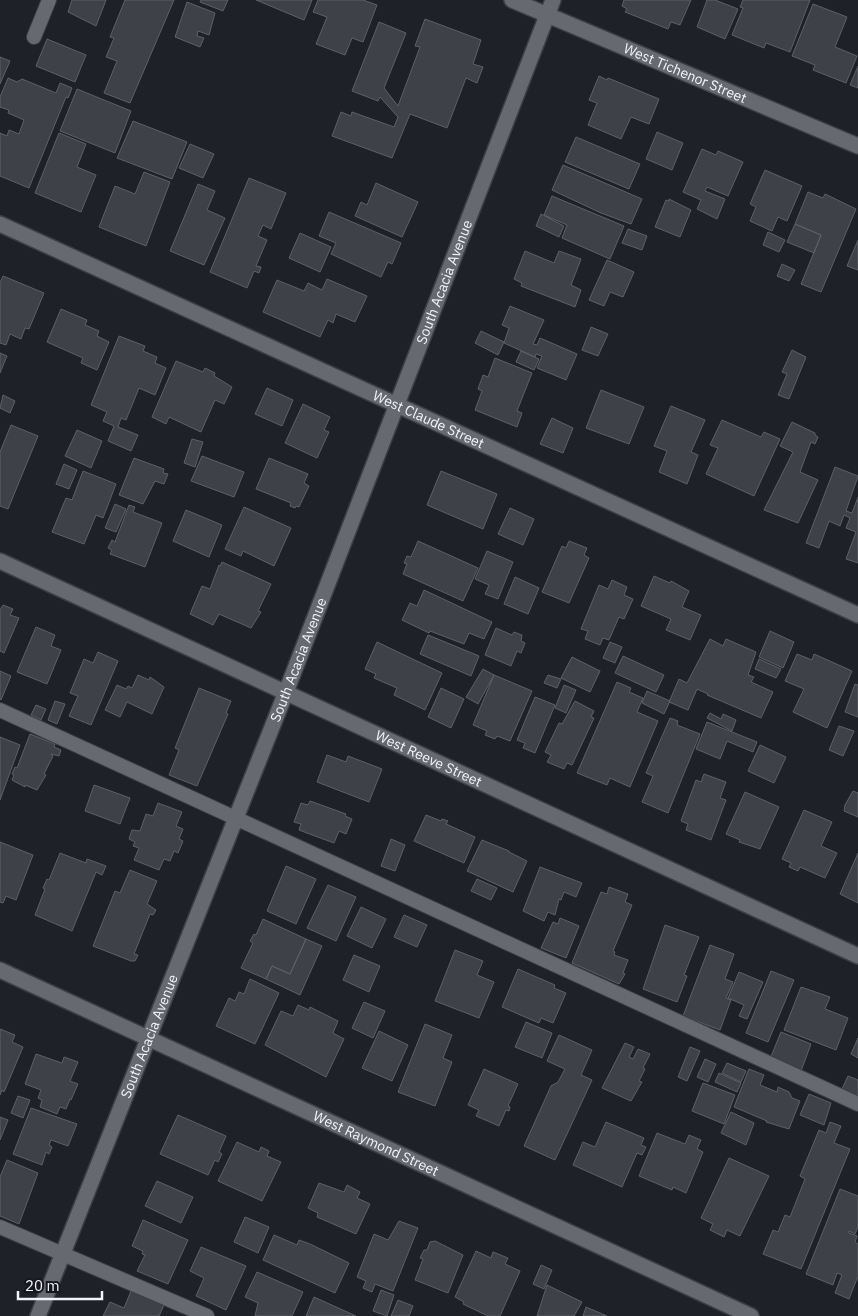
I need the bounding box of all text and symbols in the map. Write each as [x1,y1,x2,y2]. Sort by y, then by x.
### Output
street label: West Tichenor Street [621,39,750,107]
street label: South Acacia Avenue [412,217,476,347]
street label: West Claude Street [370,386,487,453]
street label: South Acacia Avenue [266,595,331,724]
street label: West Reeve Street [373,726,485,791]
street label: South Acacia Avenue [116,971,182,1101]
street label: West Raymond Street [310,1107,442,1180]
scale bar [18,1268,101,1300]
text: 20 m [25,1276,60,1295]

